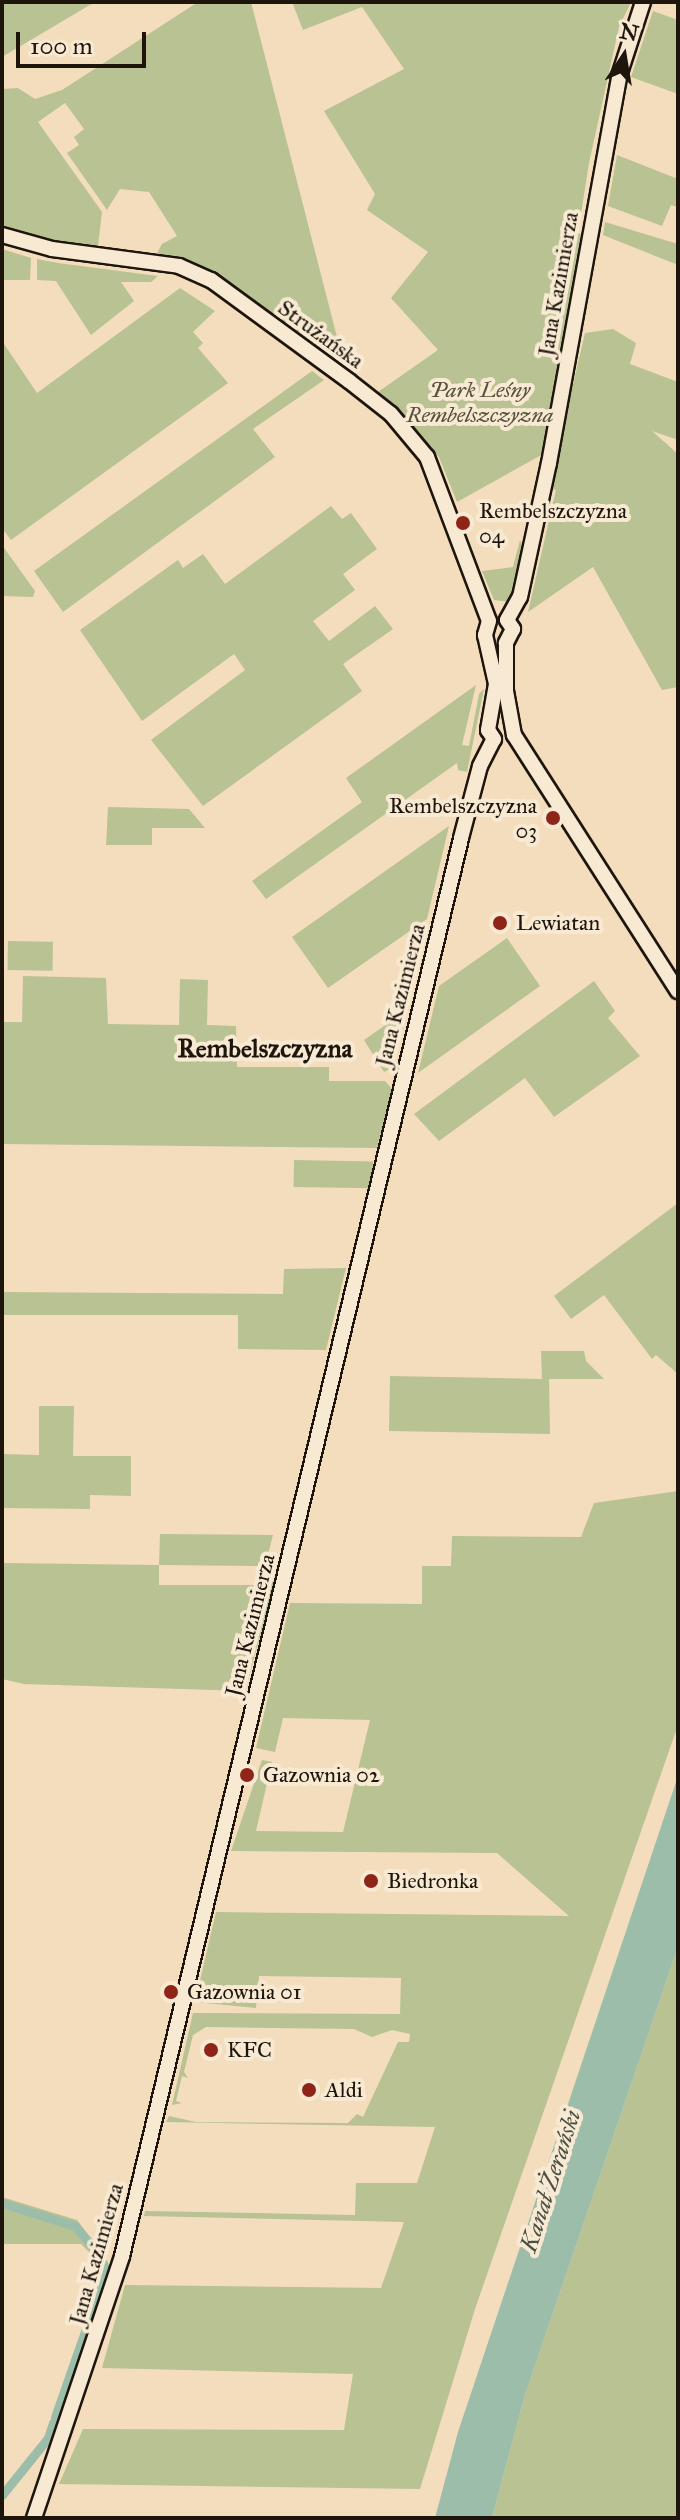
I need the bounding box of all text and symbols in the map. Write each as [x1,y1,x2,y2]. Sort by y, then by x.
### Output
scale bar [20,16,150,66]
north arrow [584,16,664,96]
text: N [617,17,641,47]
text: 100 m [30,31,93,61]
street label: Jana Kazimierza [532,210,584,358]
street label: Strużańska [273,294,369,374]
park label: Park Leśny Rembelszczyzna [407,376,553,428]
place label: Rembelszczyzna 04 [479,497,627,548]
marker: Rembelszczyzna 04 [454,514,472,532]
place label: Rembelszczyzna 03 [389,792,537,844]
marker: Rembelszczyzna 03 [544,809,562,827]
place label: Lewiatan [516,910,600,936]
marker: Lewiatan [491,914,509,932]
street label: Jana Kazimierza [370,921,430,1069]
district label: Rembelszczyzna [178,1033,352,1065]
street label: Jana Kazimierza [220,1551,280,1699]
place label: Gazownia 02 [263,1762,380,1788]
marker: Gazownia 02 [238,1766,256,1784]
place label: Biedronka [387,1868,478,1894]
marker: Biedronka [362,1872,380,1890]
place label: Gazownia 01 [187,1979,301,2005]
marker: Gazownia 01 [162,1983,180,2001]
place label: KFC [227,2037,272,2063]
marker: KFC [202,2041,220,2059]
place label: Aldi [325,2077,363,2103]
marker: Aldi [300,2081,318,2099]
water label: Kanał Żerański [514,2106,588,2256]
street label: Jana Kazimierza [63,2180,129,2328]

